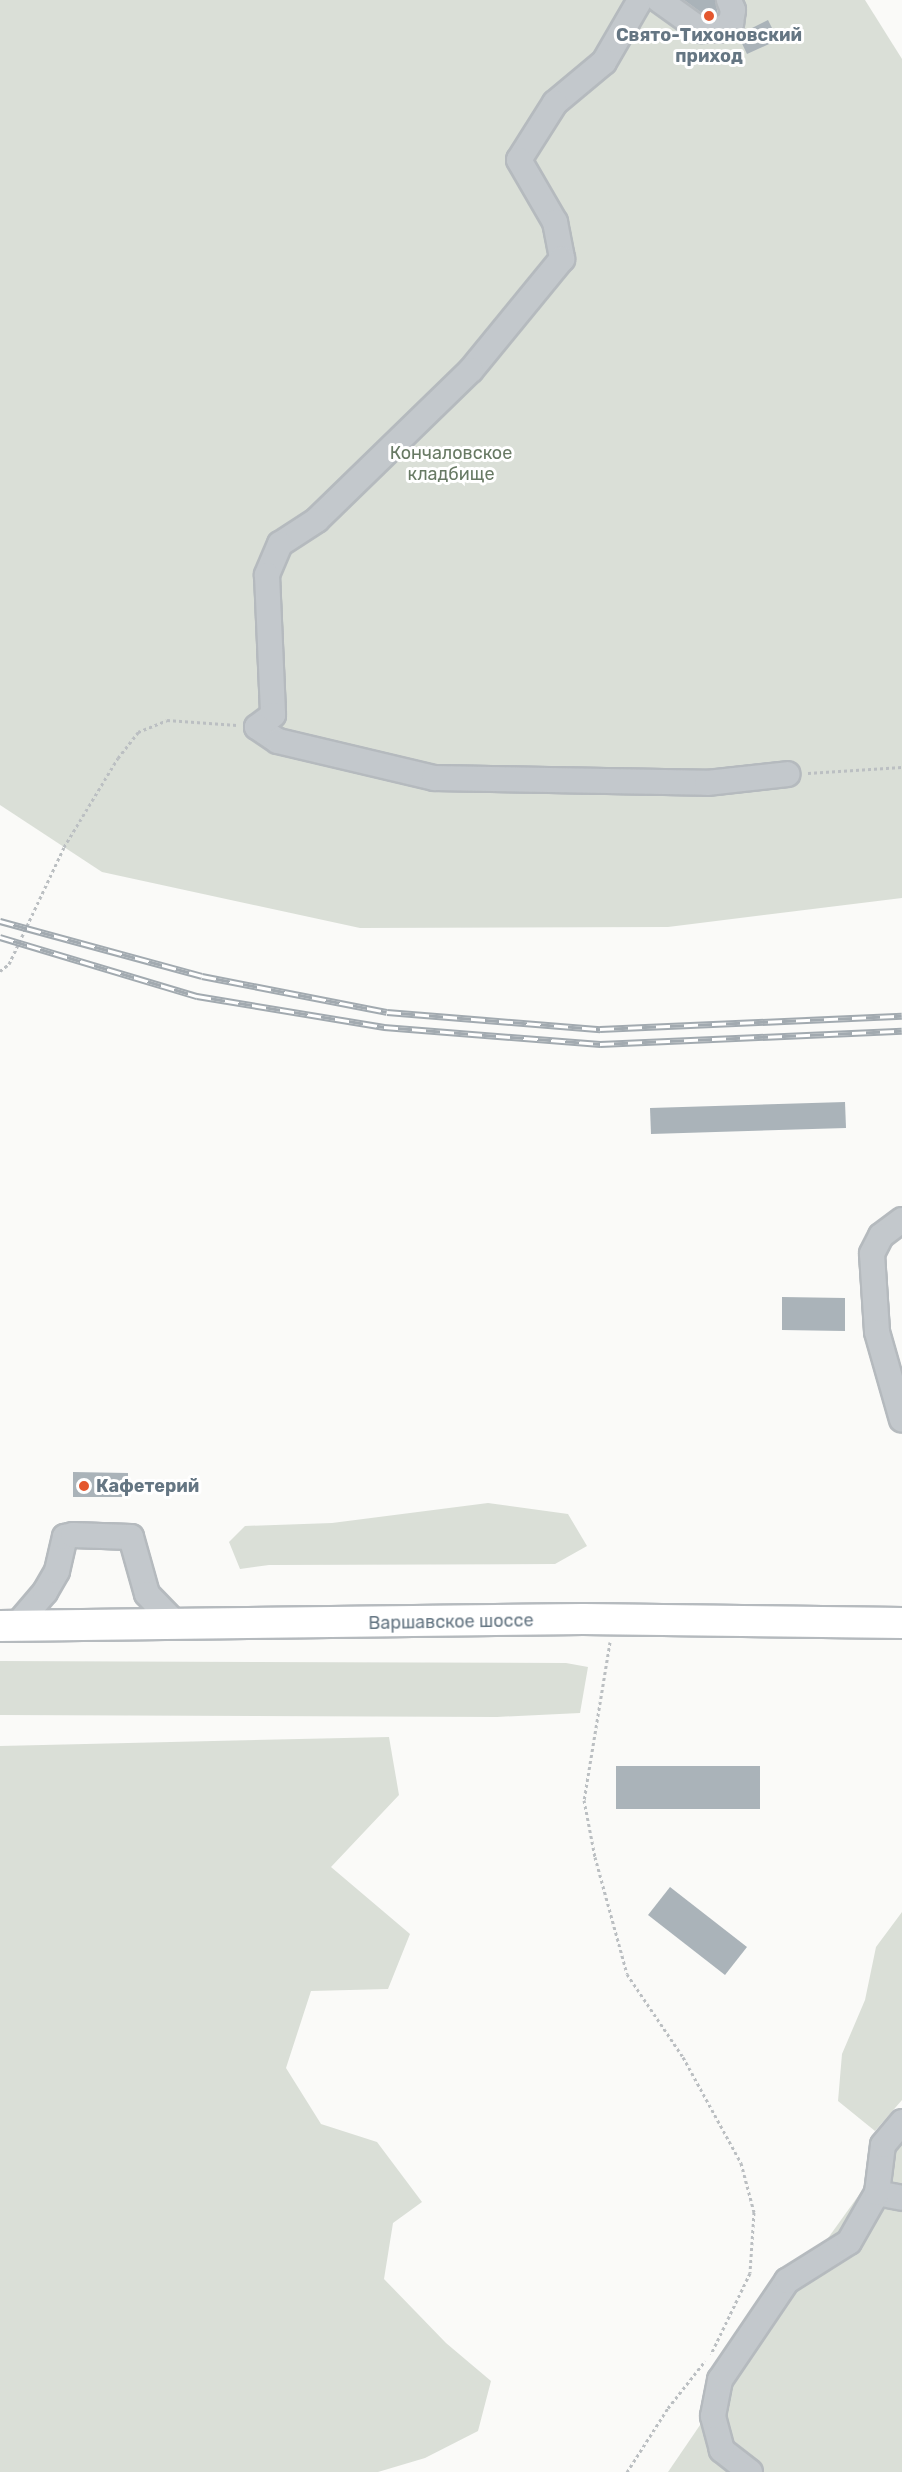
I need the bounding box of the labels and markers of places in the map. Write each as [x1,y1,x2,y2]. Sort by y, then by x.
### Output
marker: Свято-Тихоновский приход [702,9,716,23]
place label: Свято-Тихоновский приход [616,25,802,68]
place label: Кафетерий [96,1475,199,1497]
marker: Кафетерий [77,1479,91,1493]

